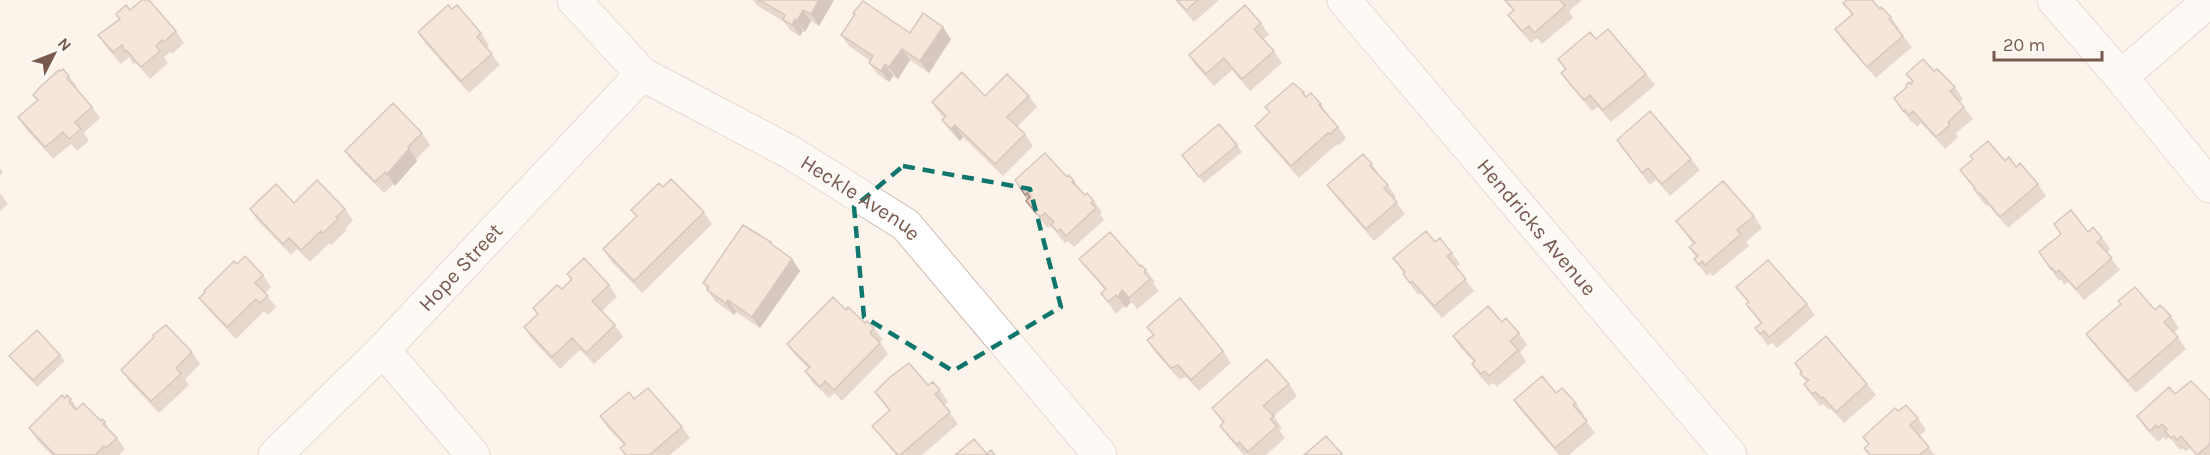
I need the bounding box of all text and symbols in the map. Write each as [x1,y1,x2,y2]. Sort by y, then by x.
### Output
north arrow [24,24,84,84]
scale bar [1994,24,2102,62]
text: N [54,34,76,55]
text: 20 m [2003,34,2045,56]
street label: Heckle Avenue [796,150,926,245]
street label: Hendricks Avenue [1472,154,1601,300]
street label: Hope Street [414,218,507,316]

